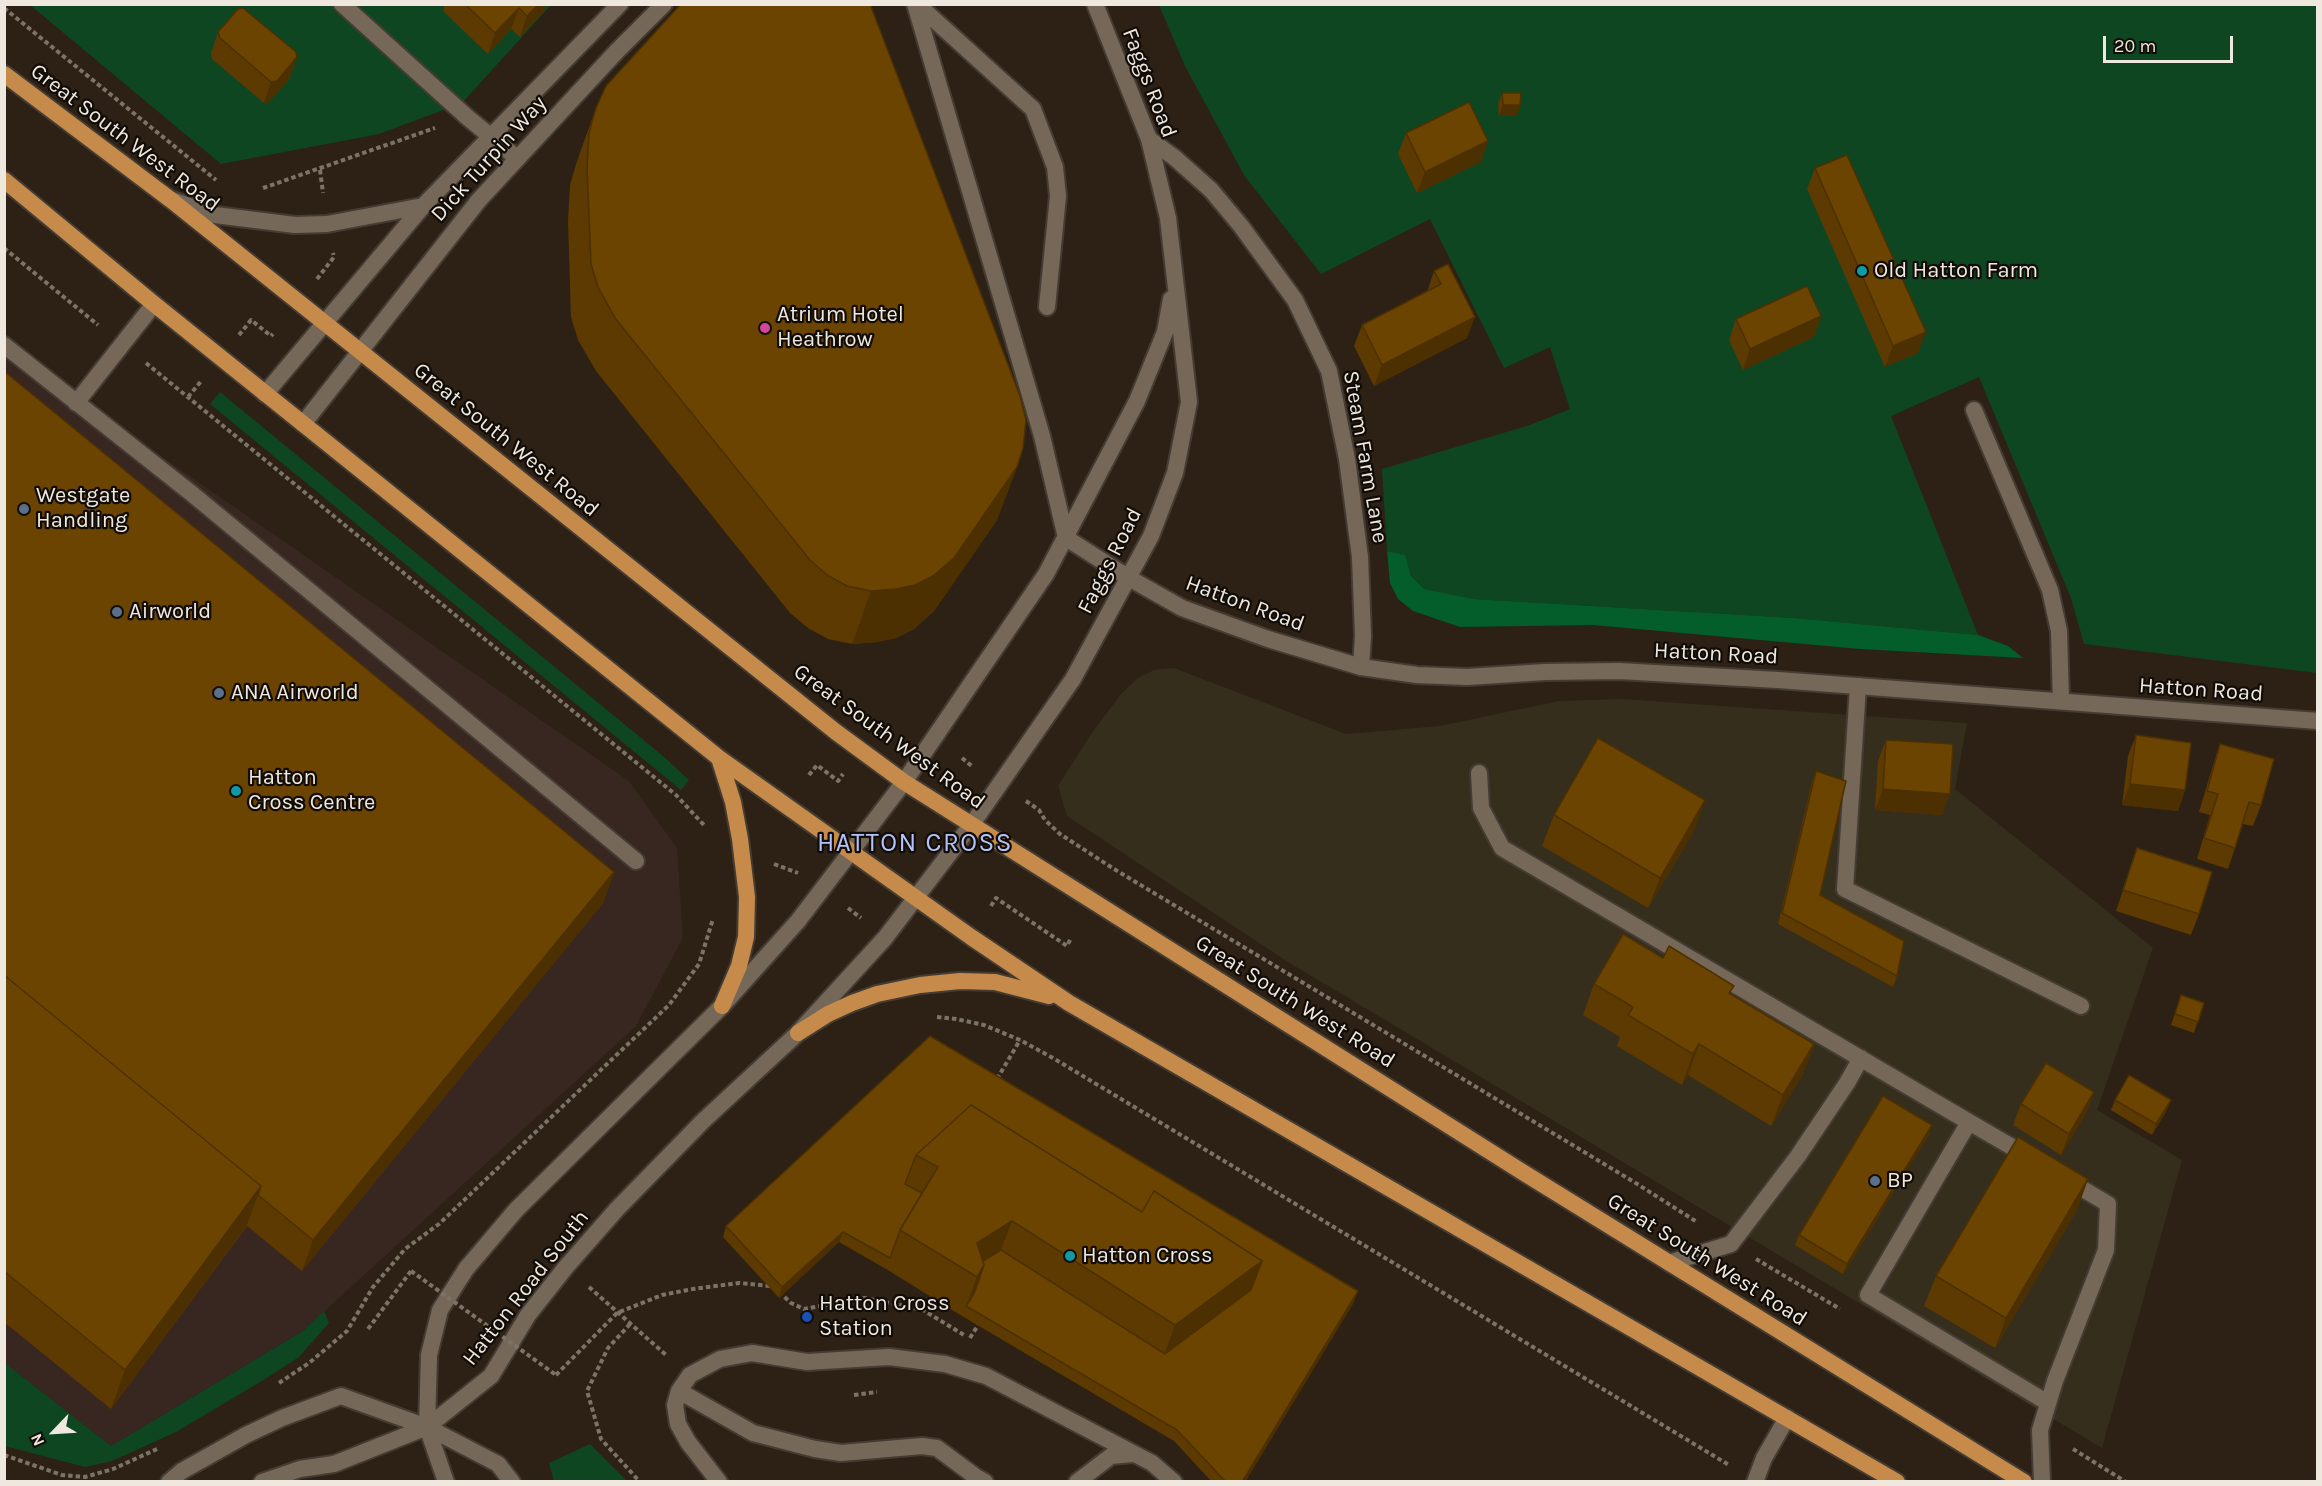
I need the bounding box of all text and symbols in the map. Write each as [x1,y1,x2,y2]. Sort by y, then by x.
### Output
street label: Faggs Road [1116,24,1182,142]
scale bar [2106,24,2236,62]
text: 20 m [2114,35,2156,57]
street label: Great South West Road [25,58,225,218]
street label: Dick Turpin Way [426,91,552,227]
place label: Old Hatton Farm [1874,258,2038,284]
marker: Old Hatton Farm [1855,264,1869,278]
place label: Atrium Hotel Heathrow [777,302,904,354]
marker: Atrium Hotel Heathrow [758,321,772,335]
street label: Great South West Road [408,357,604,523]
street label: Steam Farm Lane [1337,369,1393,545]
place label: Westgate Handling [36,483,130,534]
marker: Westgate Handling [17,502,31,516]
street label: Faggs Road [1072,504,1148,618]
street label: Hatton Road [1182,570,1308,638]
place label: Airworld [129,599,211,625]
marker: Airworld [110,605,124,619]
street label: Hatton Road [1653,638,1779,670]
street label: Great South West Road [788,659,990,815]
street label: Hatton Road [2138,672,2264,708]
place label: ANA Airworld [231,680,359,706]
marker: ANA Airworld [212,686,226,700]
place label: Hatton Cross Centre [248,765,375,816]
marker: Hatton Cross Centre [229,784,243,798]
district label: HATTON CROSS [817,828,1013,860]
street label: Great South West Road [1190,930,1400,1074]
place label: BP [1887,1168,1913,1194]
marker: BP [1868,1174,1882,1188]
street label: Great South West Road [1602,1188,1812,1332]
street label: Hatton Road South [457,1205,595,1371]
place label: Hatton Cross [1082,1243,1212,1269]
marker: Hatton Cross [1063,1249,1077,1263]
place label: Hatton Cross Station [819,1291,949,1342]
marker: Hatton Cross Station [800,1310,814,1324]
north arrow [24,1402,84,1462]
text: N [26,1431,48,1449]

